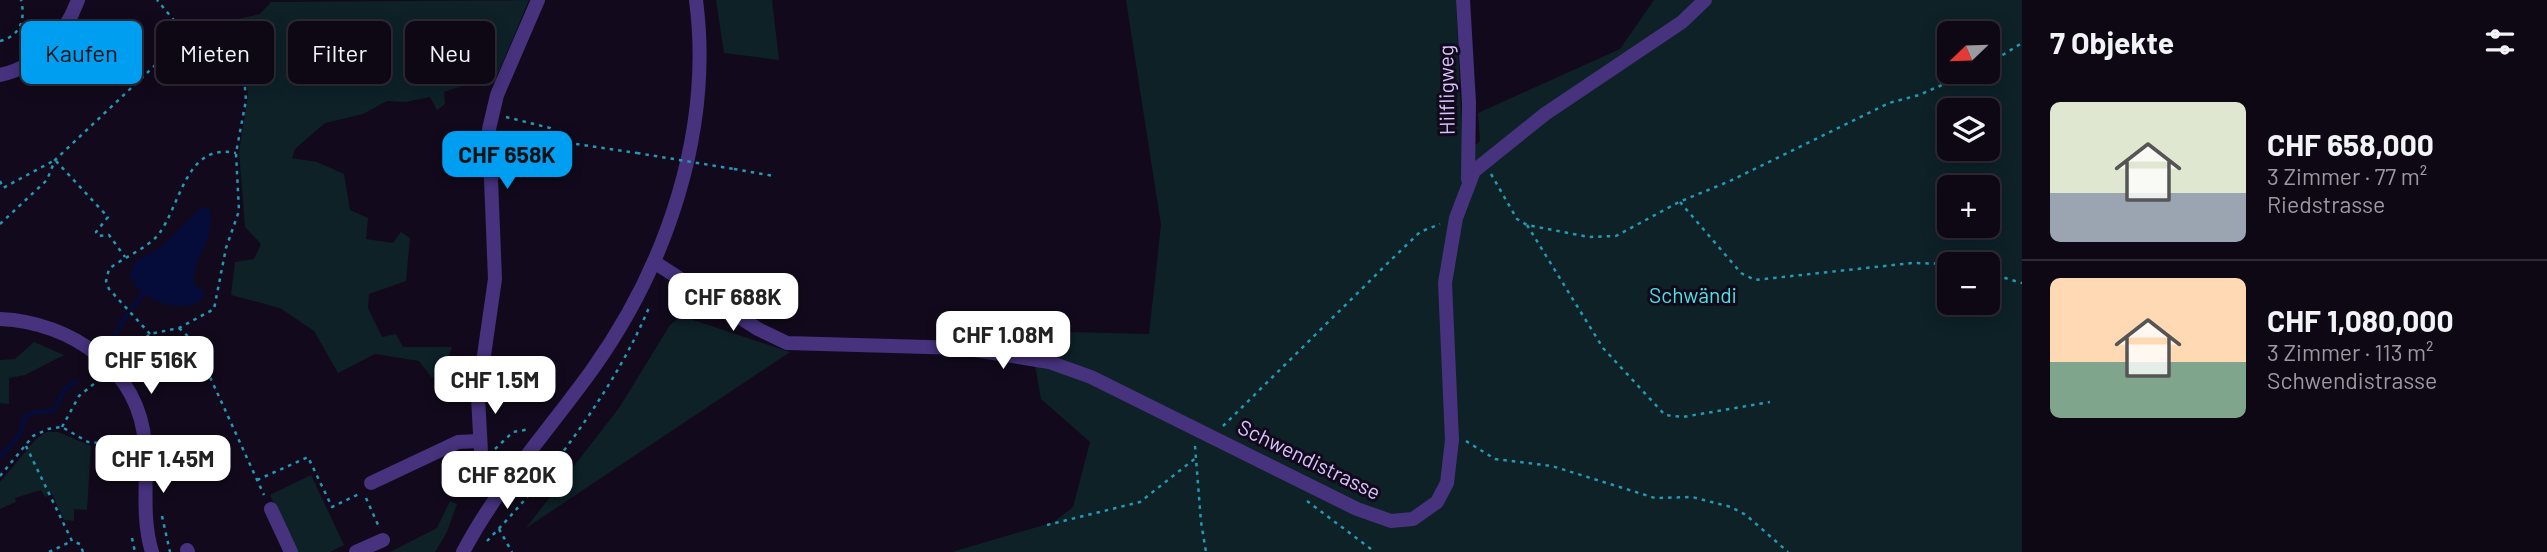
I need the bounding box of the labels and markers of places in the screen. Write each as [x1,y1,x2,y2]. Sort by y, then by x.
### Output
pin: CHF 658K [435,132,579,191]
pin: CHF 688K [661,274,805,333]
pin: CHF 1.08M [923,312,1083,371]
pin: CHF 516K [79,336,223,396]
pin: CHF 1.5M [423,356,567,416]
pin: CHF 1.45M [83,435,243,495]
pin: CHF 820K [435,452,579,511]

